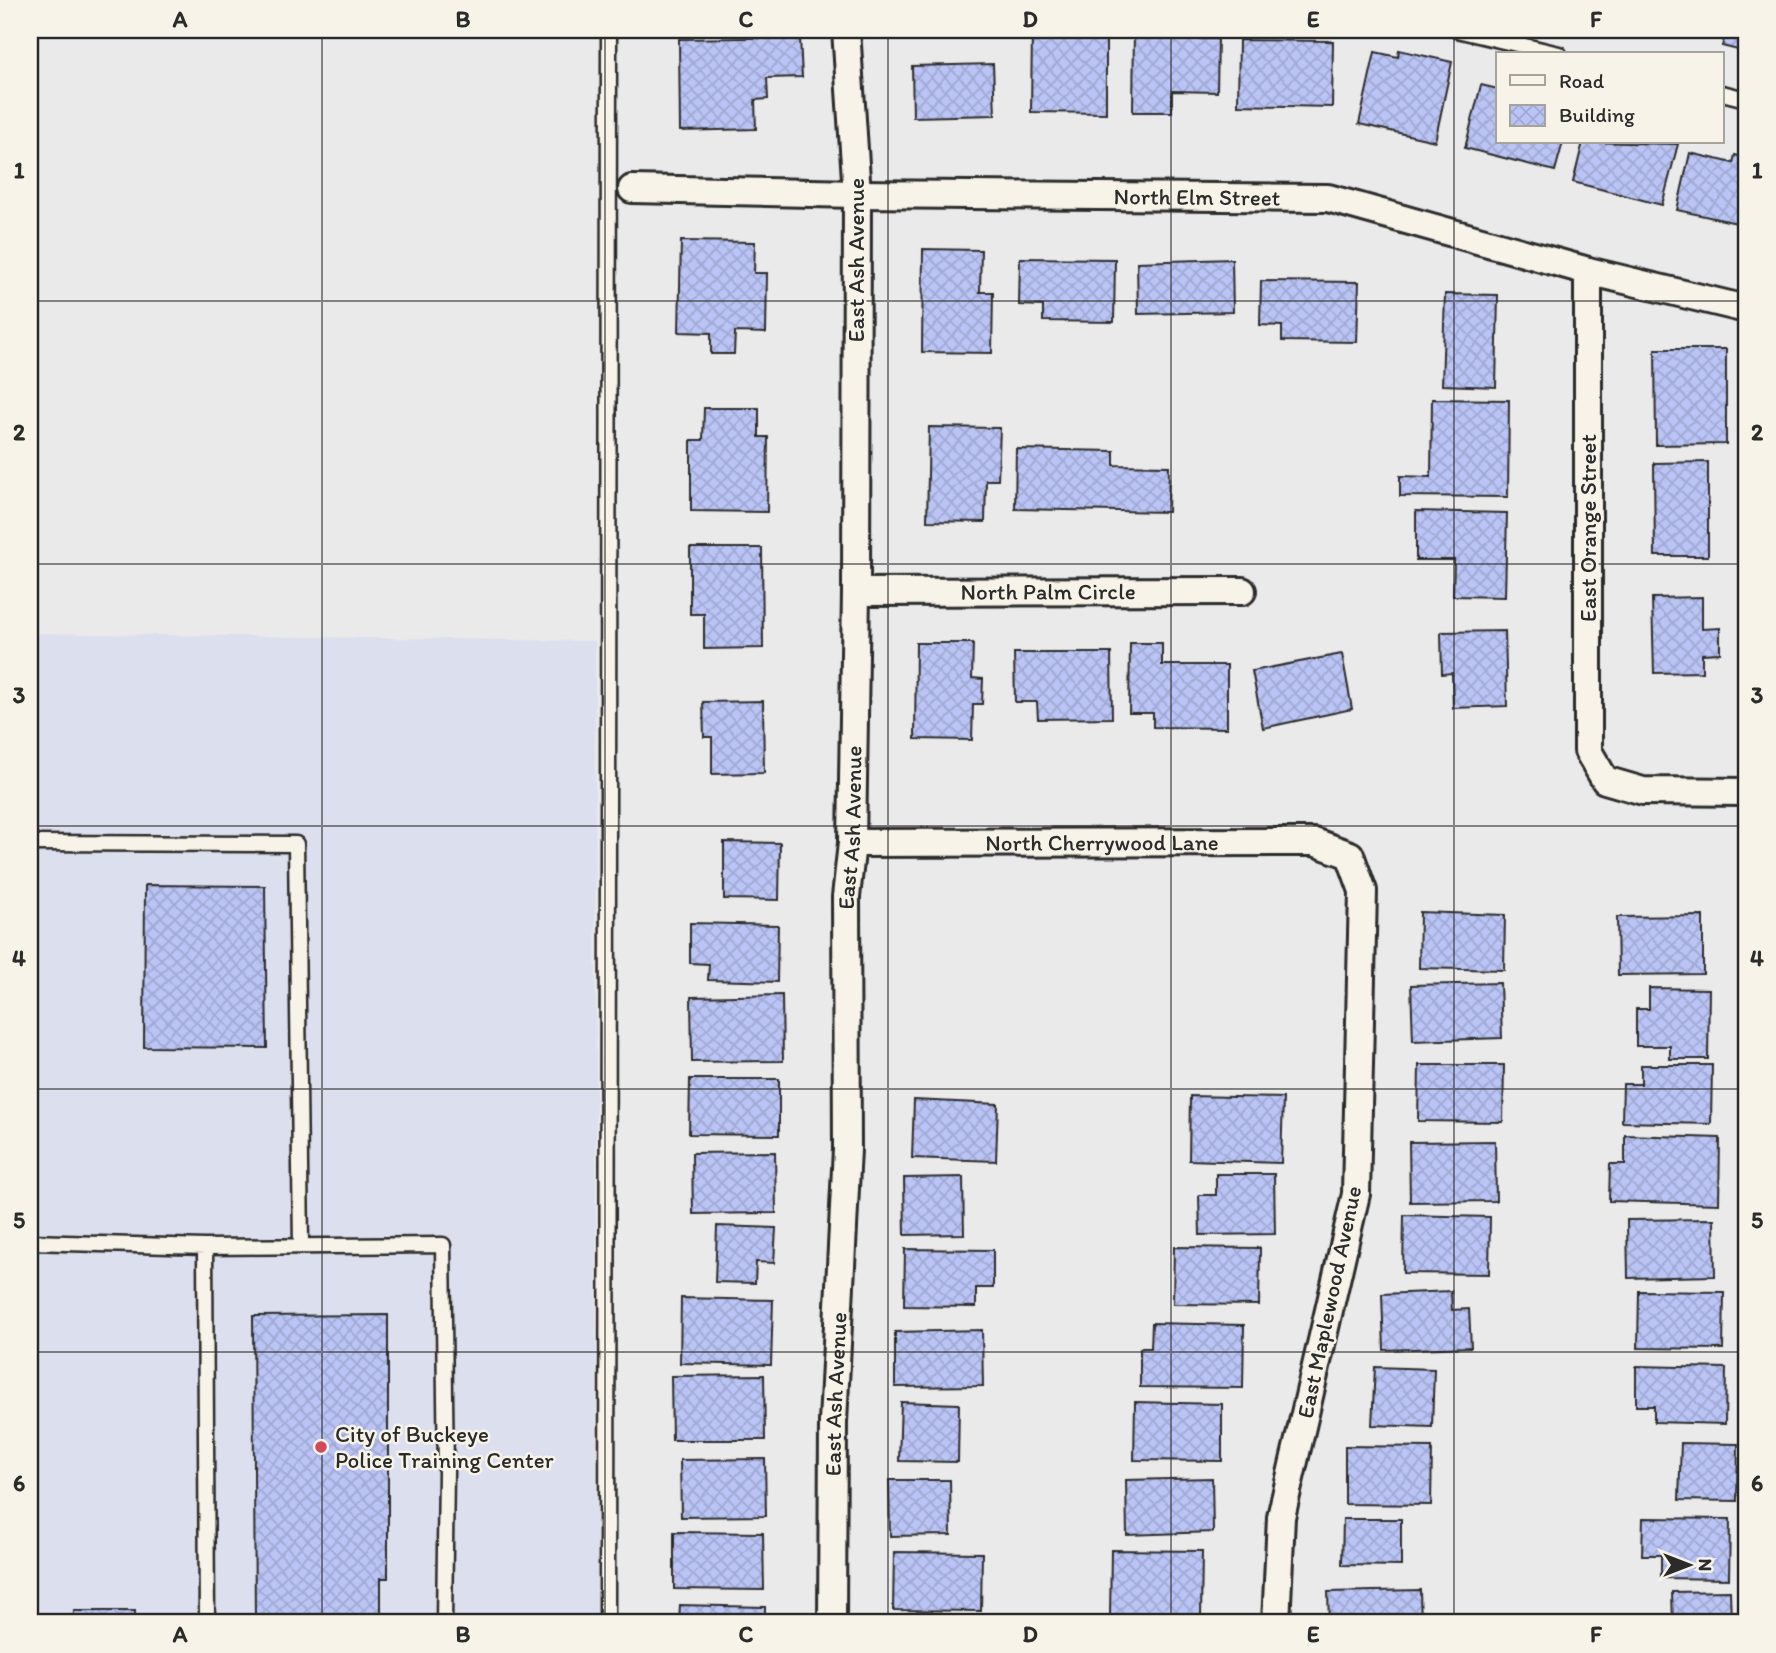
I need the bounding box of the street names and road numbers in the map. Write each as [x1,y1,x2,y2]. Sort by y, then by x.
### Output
street label: East Ash Avenue [842,178,870,342]
street label: North Elm Street [1113,182,1281,212]
street label: East Orange Street [1574,434,1602,622]
street label: North Palm Circle [960,577,1136,606]
street label: East Ash Avenue [832,745,868,910]
street label: North Cherrywood Lane [985,828,1219,857]
street label: East Maplewood Avenue [1291,1183,1367,1421]
street label: East Ash Avenue [819,1311,853,1476]

